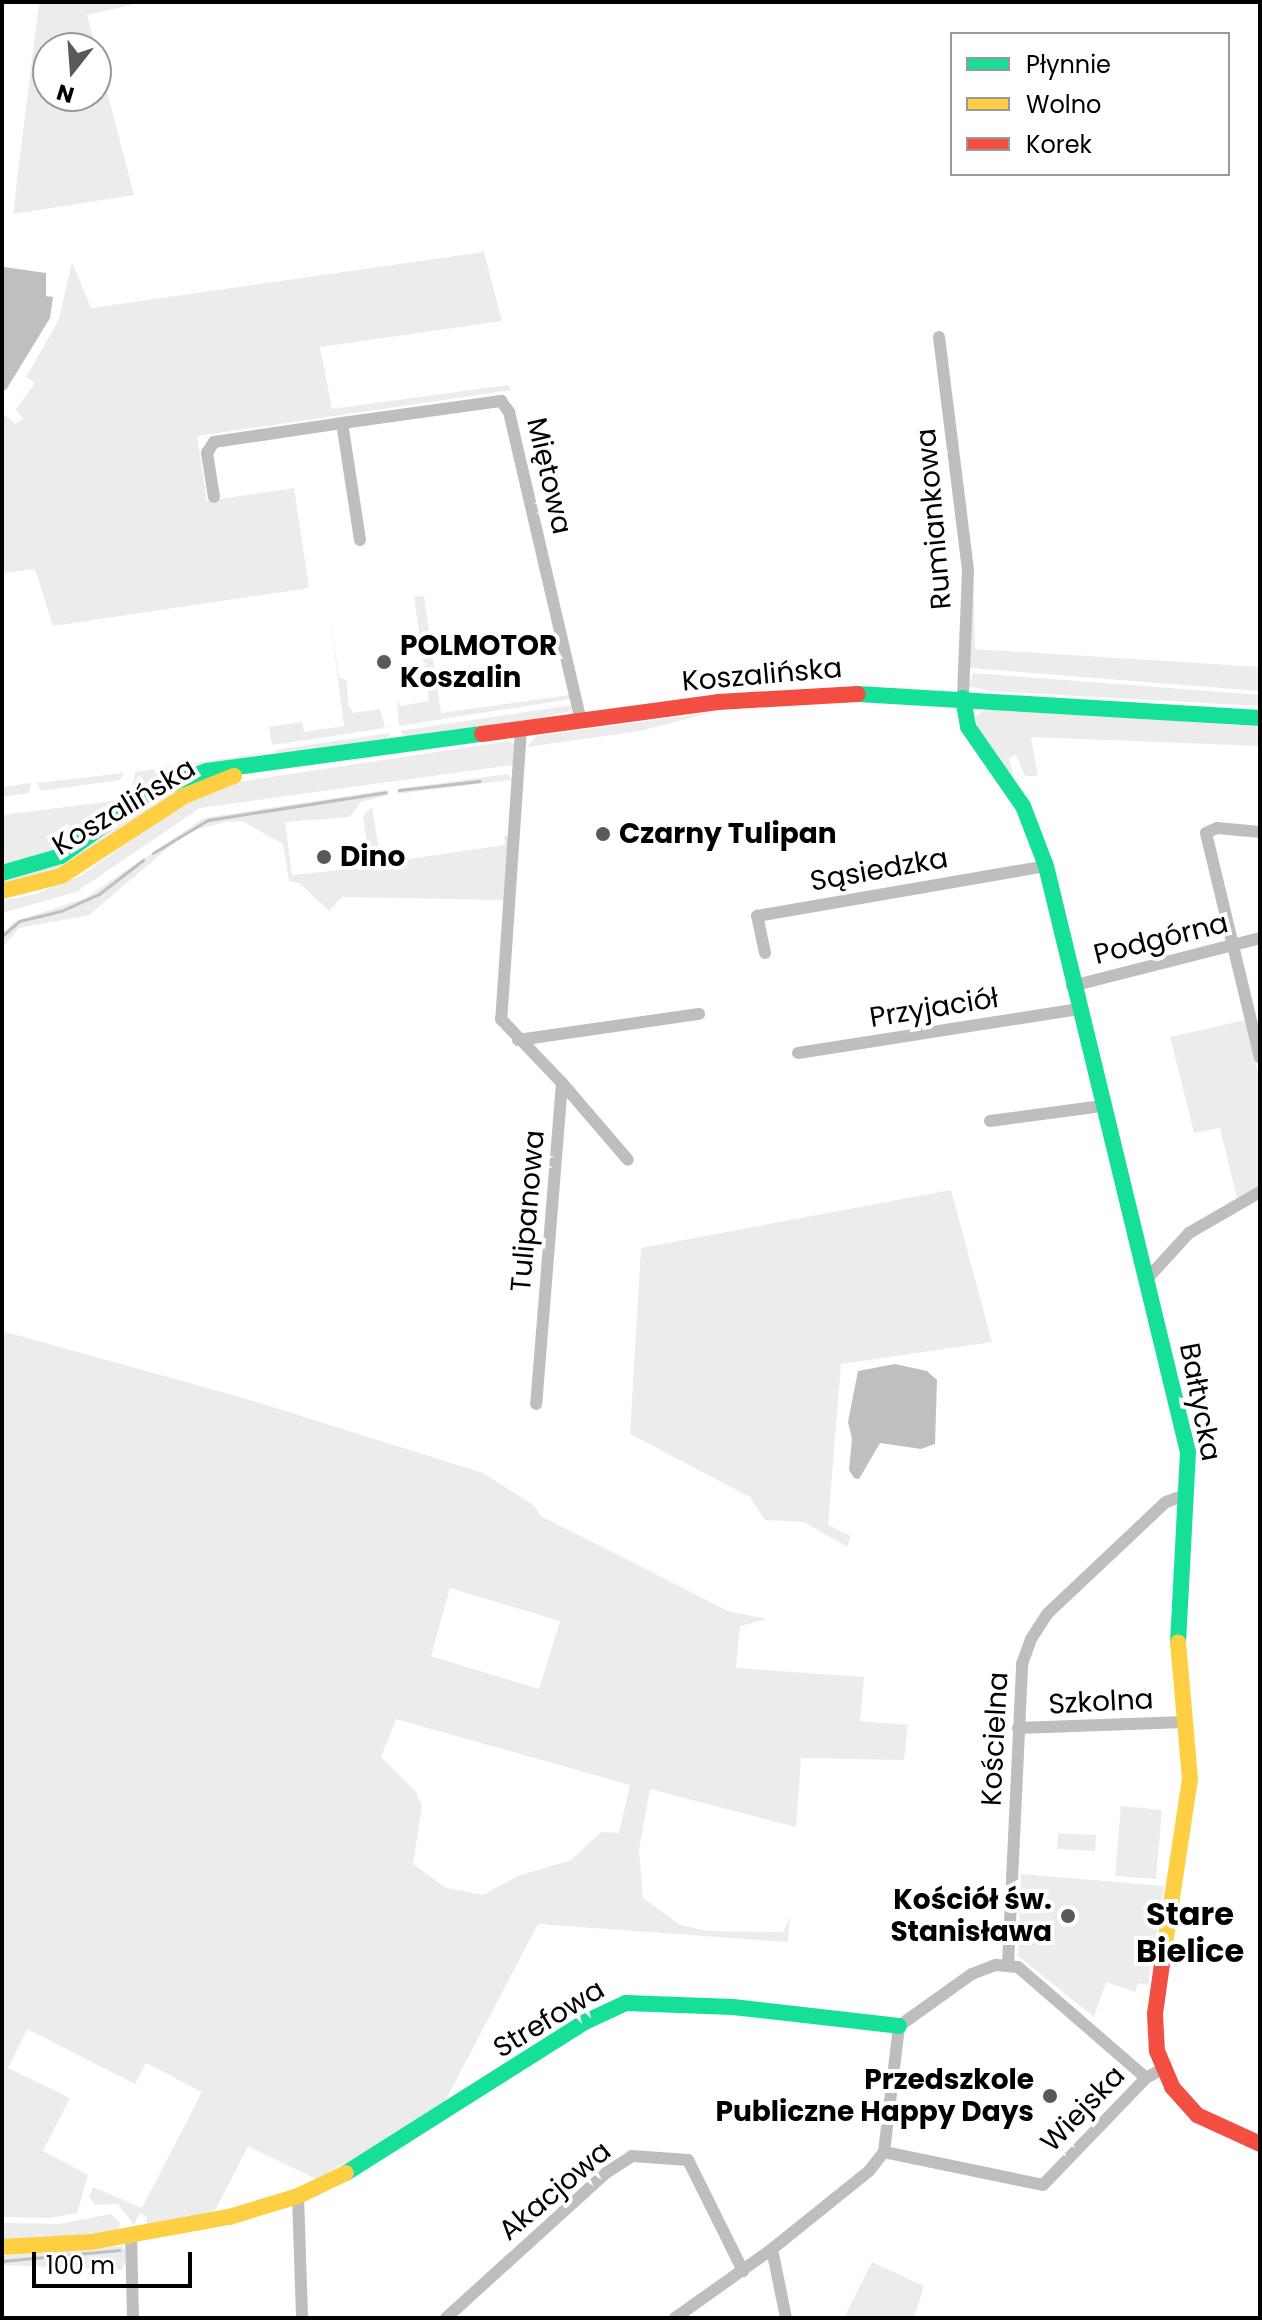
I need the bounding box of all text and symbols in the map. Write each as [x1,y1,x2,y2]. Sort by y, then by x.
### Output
north arrow [32,32,112,112]
legend [950,32,1230,176]
text: Płynnie [1026,48,1111,81]
text: N [53,76,78,111]
text: Wolno [1026,88,1101,121]
text: Korek [1026,128,1092,161]
street label: Miętowa [519,415,579,537]
street label: Rumiankowa [909,427,959,611]
place label: POLMOTOR Koszalin [400,629,557,695]
street label: Koszalińska [681,651,843,699]
marker: POLMOTOR Koszalin [375,653,393,671]
street label: Koszalińska [47,751,201,863]
place label: Czarny Tulipan [619,817,837,851]
marker: Czarny Tulipan [594,825,612,843]
place label: Dino [340,840,405,874]
street label: Sąsiedzka [808,841,950,899]
marker: Dino [315,848,333,866]
street label: Podgórna [1090,906,1232,972]
street label: Przyjaciół [867,981,1001,1035]
street label: Tulipanowa [504,1129,552,1293]
street label: Bałtycka [1172,1340,1228,1464]
street label: Kościelna [975,1671,1015,1807]
street label: Szkolna [1048,1682,1154,1722]
place label: Kościół św. Stanisława [890,1883,1052,1949]
district label: Stare Bielice [1136,1896,1244,1971]
marker: Kościół św. Stanisława [1059,1907,1077,1925]
street label: Strefowa [487,1973,611,2065]
street label: Wiejska [1034,2059,1132,2159]
place label: Przedszkole Publiczne Happy Days [715,2063,1034,2129]
marker: Przedszkole Publiczne Happy Days [1041,2087,1059,2105]
street label: Akacjowa [492,2134,618,2248]
scale bar [36,2236,196,2286]
text: 100 m [46,2249,115,2282]

